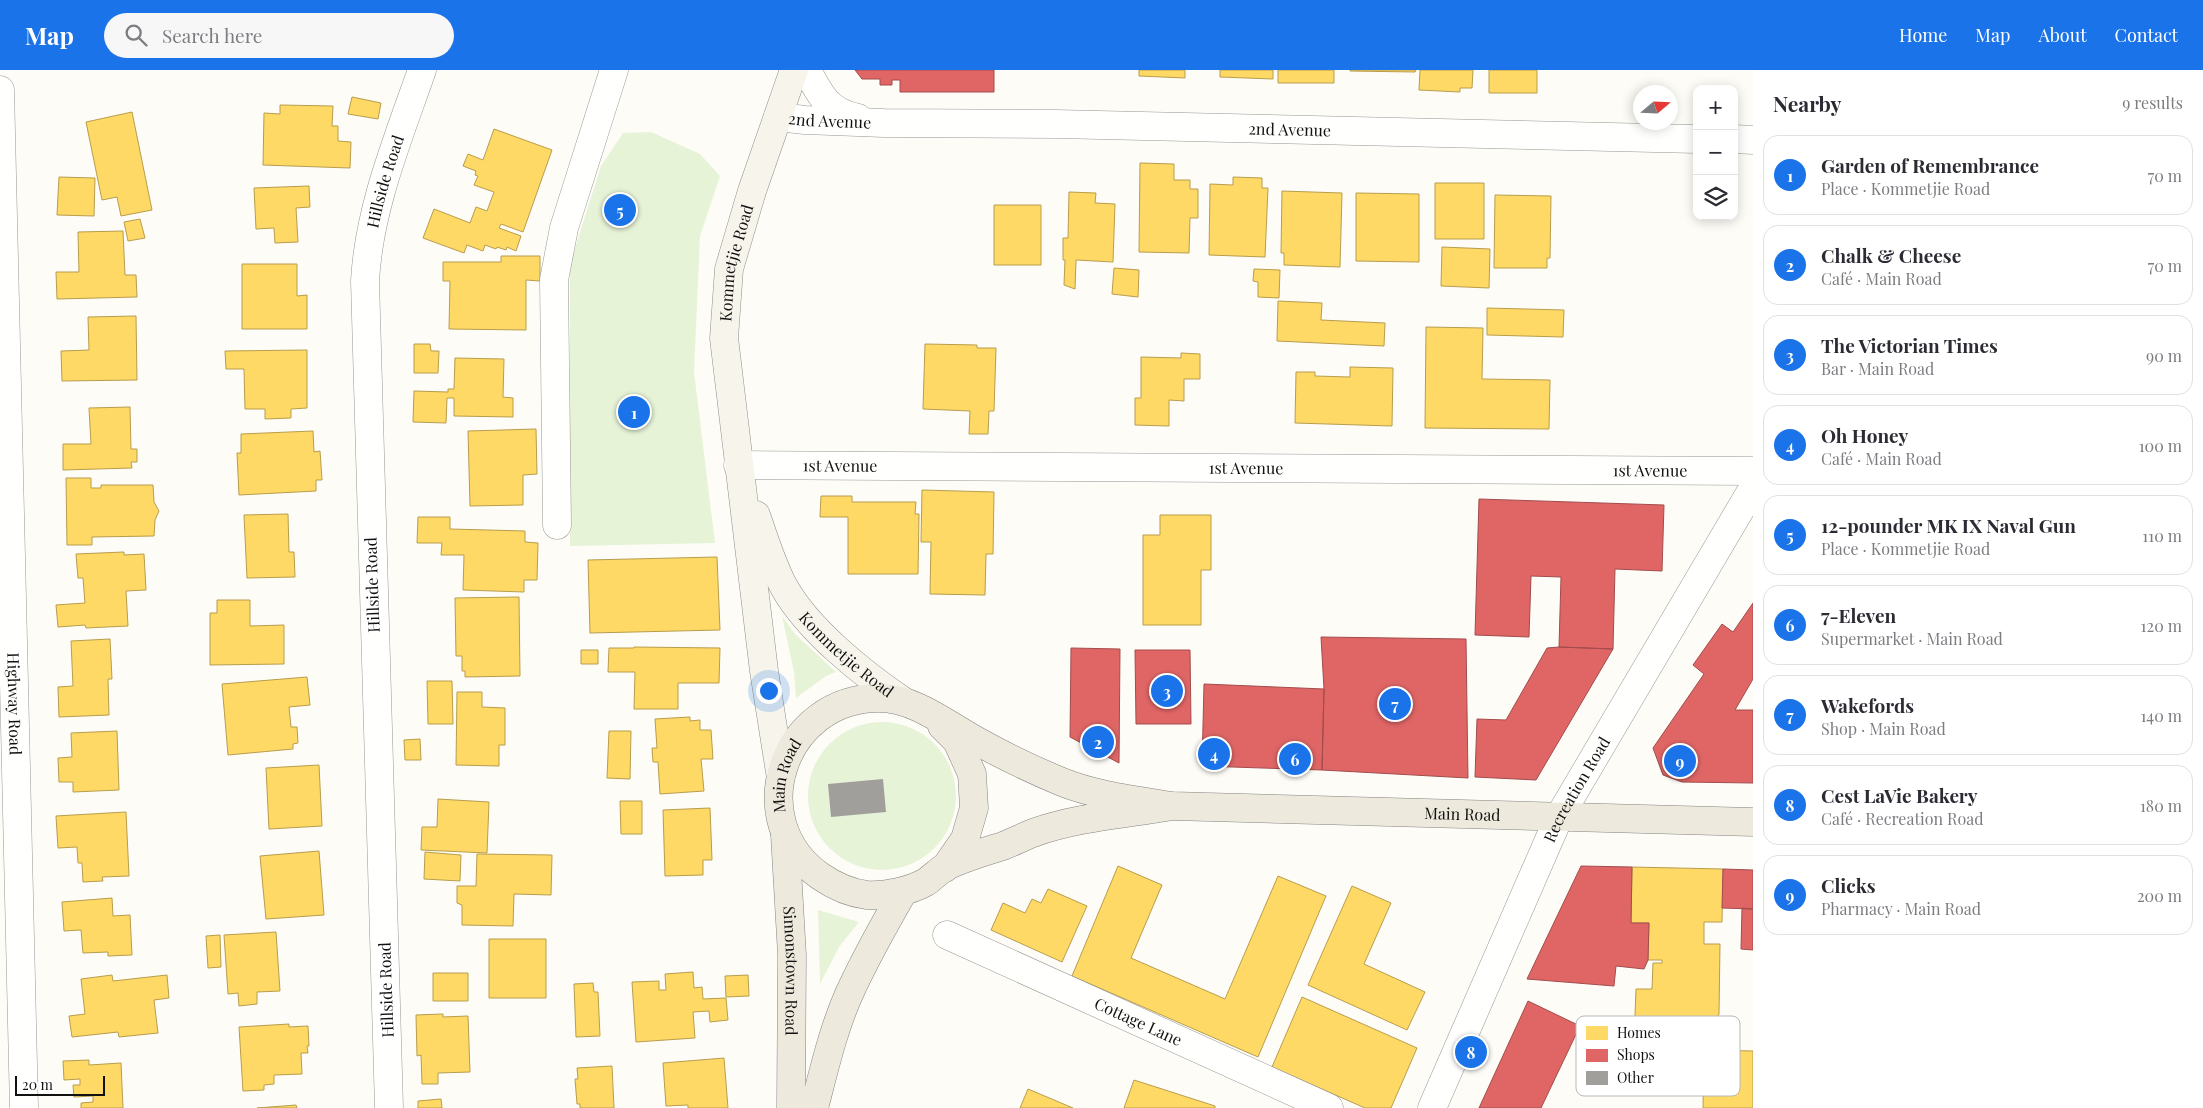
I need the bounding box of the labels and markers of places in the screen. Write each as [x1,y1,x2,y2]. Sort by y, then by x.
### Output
pin: 5 [604,191,636,229]
pin: 1 [618,393,650,431]
pin: 3 [1151,672,1183,710]
pin: 7 [1379,685,1411,723]
pin: 2 [1082,723,1114,761]
pin: 4 [1198,735,1230,773]
pin: 6 [1279,740,1311,778]
pin: 9 [1664,742,1696,780]
pin: 8 [1455,1033,1487,1071]

